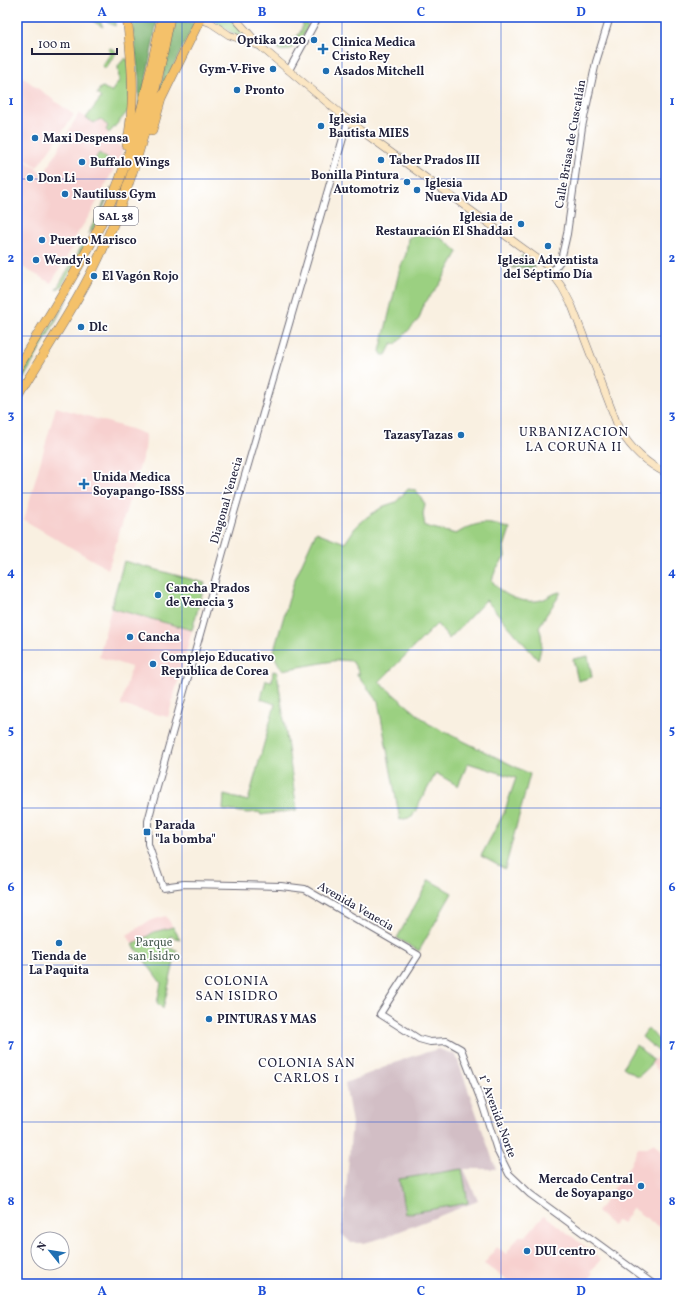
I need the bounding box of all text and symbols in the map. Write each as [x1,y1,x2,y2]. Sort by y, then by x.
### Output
text: A [97,4,107,22]
text: B [258,4,267,22]
text: C [417,4,425,22]
text: D [576,4,586,22]
scale bar [32,30,117,56]
place label: Optika 2020 [237,33,306,49]
marker: Optika 2020 [309,35,319,45]
place label: Clinica Medica Cristo Rey [332,35,416,65]
text: 100 m [38,37,71,53]
marker: Clinica Medica Cristo Rey [317,43,329,55]
place label: Gym-V-Five [199,62,265,78]
marker: Gym-V-Five [268,64,278,74]
place label: Asados Mitchell [334,64,424,80]
marker: Asados Mitchell [321,66,331,76]
street label: Calle Brisas de Cuscatlán [552,79,590,210]
place label: Pronto [245,83,284,99]
marker: Pronto [232,85,242,95]
text: 1 [8,93,14,111]
text: 1 [669,93,675,111]
place label: Iglesia Bautista MIES [329,112,409,142]
marker: Iglesia Bautista MIES [316,121,326,131]
place label: Maxi Despensa [43,131,129,147]
marker: Maxi Despensa [30,133,40,143]
place label: Taber Prados III [389,153,480,169]
place label: Buffalo Wings [90,155,170,171]
marker: Taber Prados III [376,155,386,165]
marker: Buffalo Wings [77,157,87,167]
place label: Bonilla Pintura Automotriz [311,168,399,198]
place label: Don Li [38,171,75,187]
marker: Don Li [25,173,35,183]
place label: Iglesia Nueva Vida AD [425,176,508,206]
marker: Bonilla Pintura Automotriz [402,177,412,187]
marker: Iglesia Nueva Vida AD [412,185,422,195]
place label: Nautiluss Gym [73,187,156,203]
marker: Nautiluss Gym [60,189,70,199]
road number: SAL 38 [94,207,138,225]
place label: Iglesia de Restauración El Shaddai [375,210,513,240]
marker: Iglesia de Restauración El Shaddai [516,219,526,229]
place label: Puerto Marisco [50,233,137,249]
marker: Puerto Marisco [37,235,47,245]
marker: Iglesia Adventista del Séptimo Día [543,241,553,251]
text: 2 [8,250,15,268]
text: 2 [669,250,676,268]
place label: Wendy's [44,253,91,269]
place label: Iglesia Adventista del Séptimo Día [497,253,599,283]
marker: Wendy's [31,255,41,265]
place label: El Vagón Rojo [102,269,179,285]
marker: El Vagón Rojo [89,271,99,281]
place label: Dlc [89,320,108,336]
marker: Dlc [76,322,86,332]
text: 3 [8,407,15,425]
text: 3 [669,407,676,425]
district label: URBANIZACION LA CORUÑA II [519,424,629,457]
place label: TazasyTazas [384,428,453,444]
marker: TazasyTazas [456,430,466,440]
street label: Diagonal Venecia [207,455,247,546]
place label: Unida Medica Soyapango-ISSS [93,470,185,500]
marker: Unida Medica Soyapango-ISSS [78,478,90,490]
text: 4 [7,564,15,582]
text: 4 [668,564,676,582]
place label: Cancha Prados de Venecia 3 [166,581,250,611]
marker: Cancha Prados de Venecia 3 [153,590,163,600]
place label: Cancha [138,630,180,646]
marker: Cancha [125,632,135,642]
place label: Complejo Educativo Republica de Corea [161,650,274,680]
marker: Complejo Educativo Republica de Corea [148,659,158,669]
text: 5 [8,722,14,740]
text: 5 [669,722,675,740]
place label: Parada "la bomba" [155,818,216,848]
marker: Parada "la bomba" [142,827,152,837]
street label: Avenida Venecia [314,878,397,935]
text: 6 [7,879,15,897]
text: 6 [668,879,676,897]
park label: Parque san Isidro [128,935,180,965]
marker: Tienda de La Paquita [54,938,64,948]
place label: Tienda de La Paquita [29,949,90,979]
district label: COLONIA SAN ISIDRO [196,973,278,1006]
place label: PINTURAS Y MAS [217,1012,317,1028]
marker: PINTURAS Y MAS [204,1014,214,1024]
text: 7 [8,1036,14,1054]
text: 7 [669,1036,675,1054]
district label: COLONIA SAN CARLOS 1 [258,1055,356,1088]
street label: 1° Avenida Norte [475,1073,520,1160]
place label: Mercado Central de Soyapango [539,1172,633,1202]
marker: Mercado Central de Soyapango [636,1181,646,1191]
text: 8 [7,1193,15,1211]
text: 8 [668,1193,676,1211]
north arrow [30,1231,70,1271]
text: N [34,1240,51,1254]
place label: DUI centro [535,1244,596,1260]
marker: DUI centro [522,1246,532,1256]
text: A [97,1283,107,1301]
text: B [258,1283,267,1301]
text: C [417,1283,425,1301]
text: D [576,1283,586,1301]

